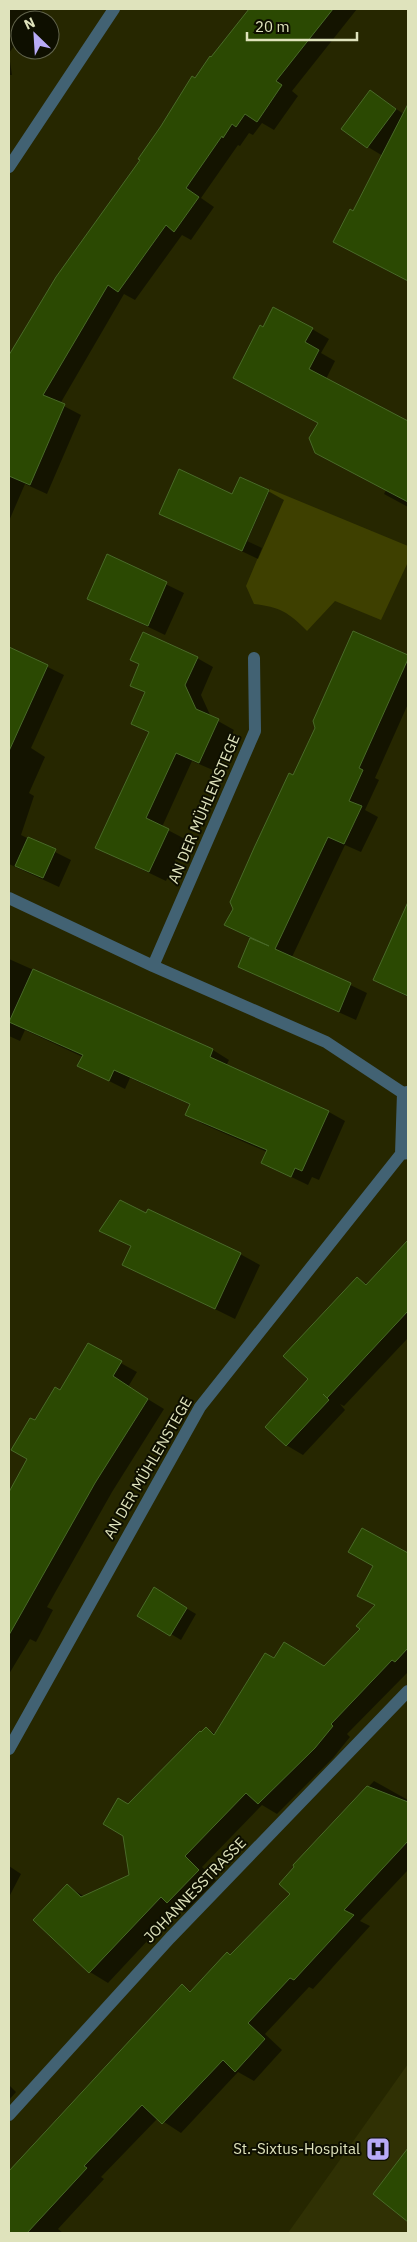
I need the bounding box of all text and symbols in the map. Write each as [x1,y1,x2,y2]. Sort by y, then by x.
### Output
north arrow [10,10,60,60]
scale bar [247,10,357,42]
text: N [21,13,38,34]
text: 20 m [255,17,290,36]
street label: AN DER MÜHLENSTEGE [163,731,244,886]
street label: AN DER MÜHLENSTEGE [99,1393,196,1542]
street label: JOHANNESSTRASSE [139,1833,250,1946]
hospital icon: St.-Sixtus-Hospital [365,2136,391,2162]
place label: St.-Sixtus-Hospital [233,2139,360,2158]

